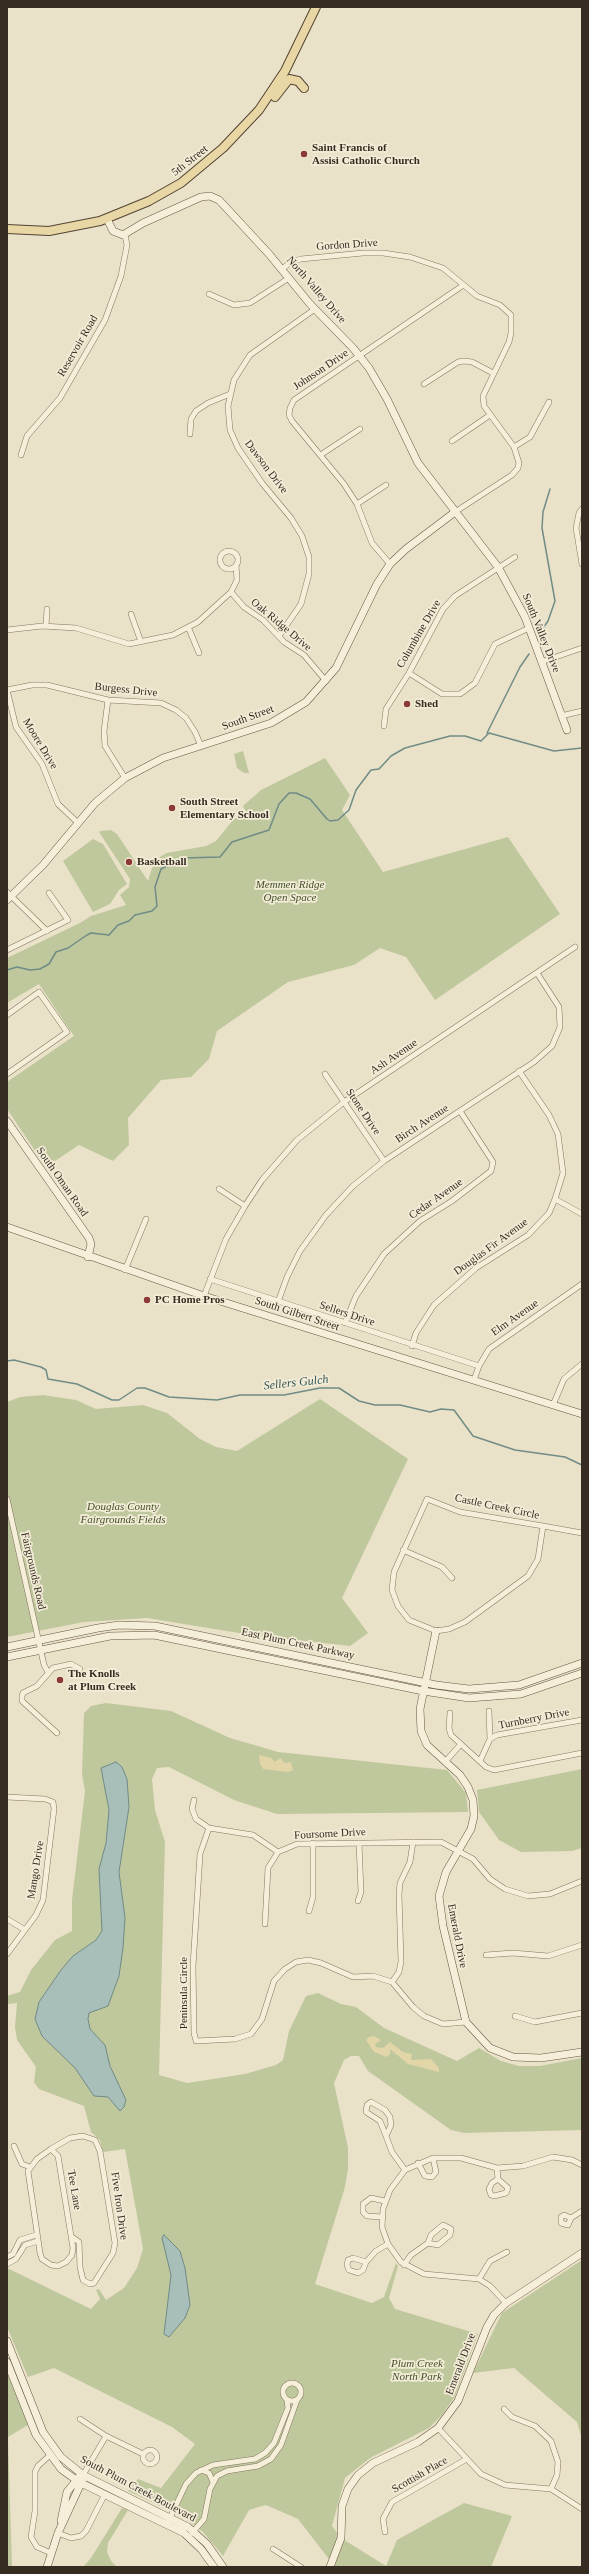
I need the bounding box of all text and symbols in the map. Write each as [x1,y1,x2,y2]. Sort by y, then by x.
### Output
place label: Saint Francis of Assisi Catholic Church [312,141,420,167]
street label: 5th Street [169,143,211,179]
marker: Saint Francis of Assisi Catholic Church [299,149,309,159]
street label: Gordon Drive [316,236,378,254]
street label: North Valley Drive [283,254,349,326]
street label: Reservoir Road [55,313,101,379]
street label: Johnson Drive [291,347,351,393]
street label: Dawson Drive [242,438,290,496]
street label: South Valley Drive [519,591,563,675]
street label: Oak Ridge Drive [248,596,314,654]
street label: Columbine Drive [394,597,444,671]
street label: Burgess Drive [94,680,158,700]
place label: Shed [415,697,438,711]
marker: Shed [402,699,412,709]
street label: South Street [220,703,276,733]
street label: Moore Drive [20,716,60,772]
place label: South Street Elementary School [180,795,269,821]
marker: South Street Elementary School [167,803,177,813]
place label: Basketball [137,855,187,869]
marker: Basketball [124,857,134,867]
park label: Memmen Ridge Open Space [256,878,324,904]
street label: Ash Avenue [368,1036,420,1078]
street label: Stone Drive [343,1086,383,1138]
street label: Birch Avenue [393,1102,451,1146]
street label: South Oman Road [33,1145,91,1219]
street label: Cedar Avenue [407,1176,465,1222]
street label: Douglas Fir Avenue [451,1216,531,1278]
place label: PC Home Pros [155,1293,224,1307]
street label: South Gilbert Street [253,1294,341,1334]
marker: PC Home Pros [142,1295,152,1305]
street label: Elm Avenue [489,1297,541,1339]
street label: Sellers Drive [318,1299,376,1329]
water label: Sellers Gulch [263,1372,329,1394]
street label: Castle Creek Circle [454,1492,540,1522]
park label: Douglas County Fairgrounds Fields [80,1500,166,1526]
street label: Fairgrounds Road [18,1531,48,1611]
street label: East Plum Creek Parkway [240,1626,356,1662]
place label: The Knolls at Plum Creek [68,1667,136,1693]
marker: The Knolls at Plum Creek [55,1675,65,1685]
street label: Turnberry Drive [497,1706,571,1732]
street label: Foursome Drive [294,1826,366,1842]
street label: Mango Drive [25,1840,47,1900]
street label: Emerald Drive [444,1903,470,1969]
street label: Peninsula Circle [177,1957,191,2029]
street label: Tee Lane [64,2169,84,2211]
street label: Five Iron Drive [108,2171,130,2241]
street label: Emerald Drive [443,2331,479,2397]
park label: Plum Creek North Park [391,2357,443,2383]
street label: South Plum Creek Boulevard [78,2453,198,2525]
street label: Scottish Place [390,2454,450,2496]

